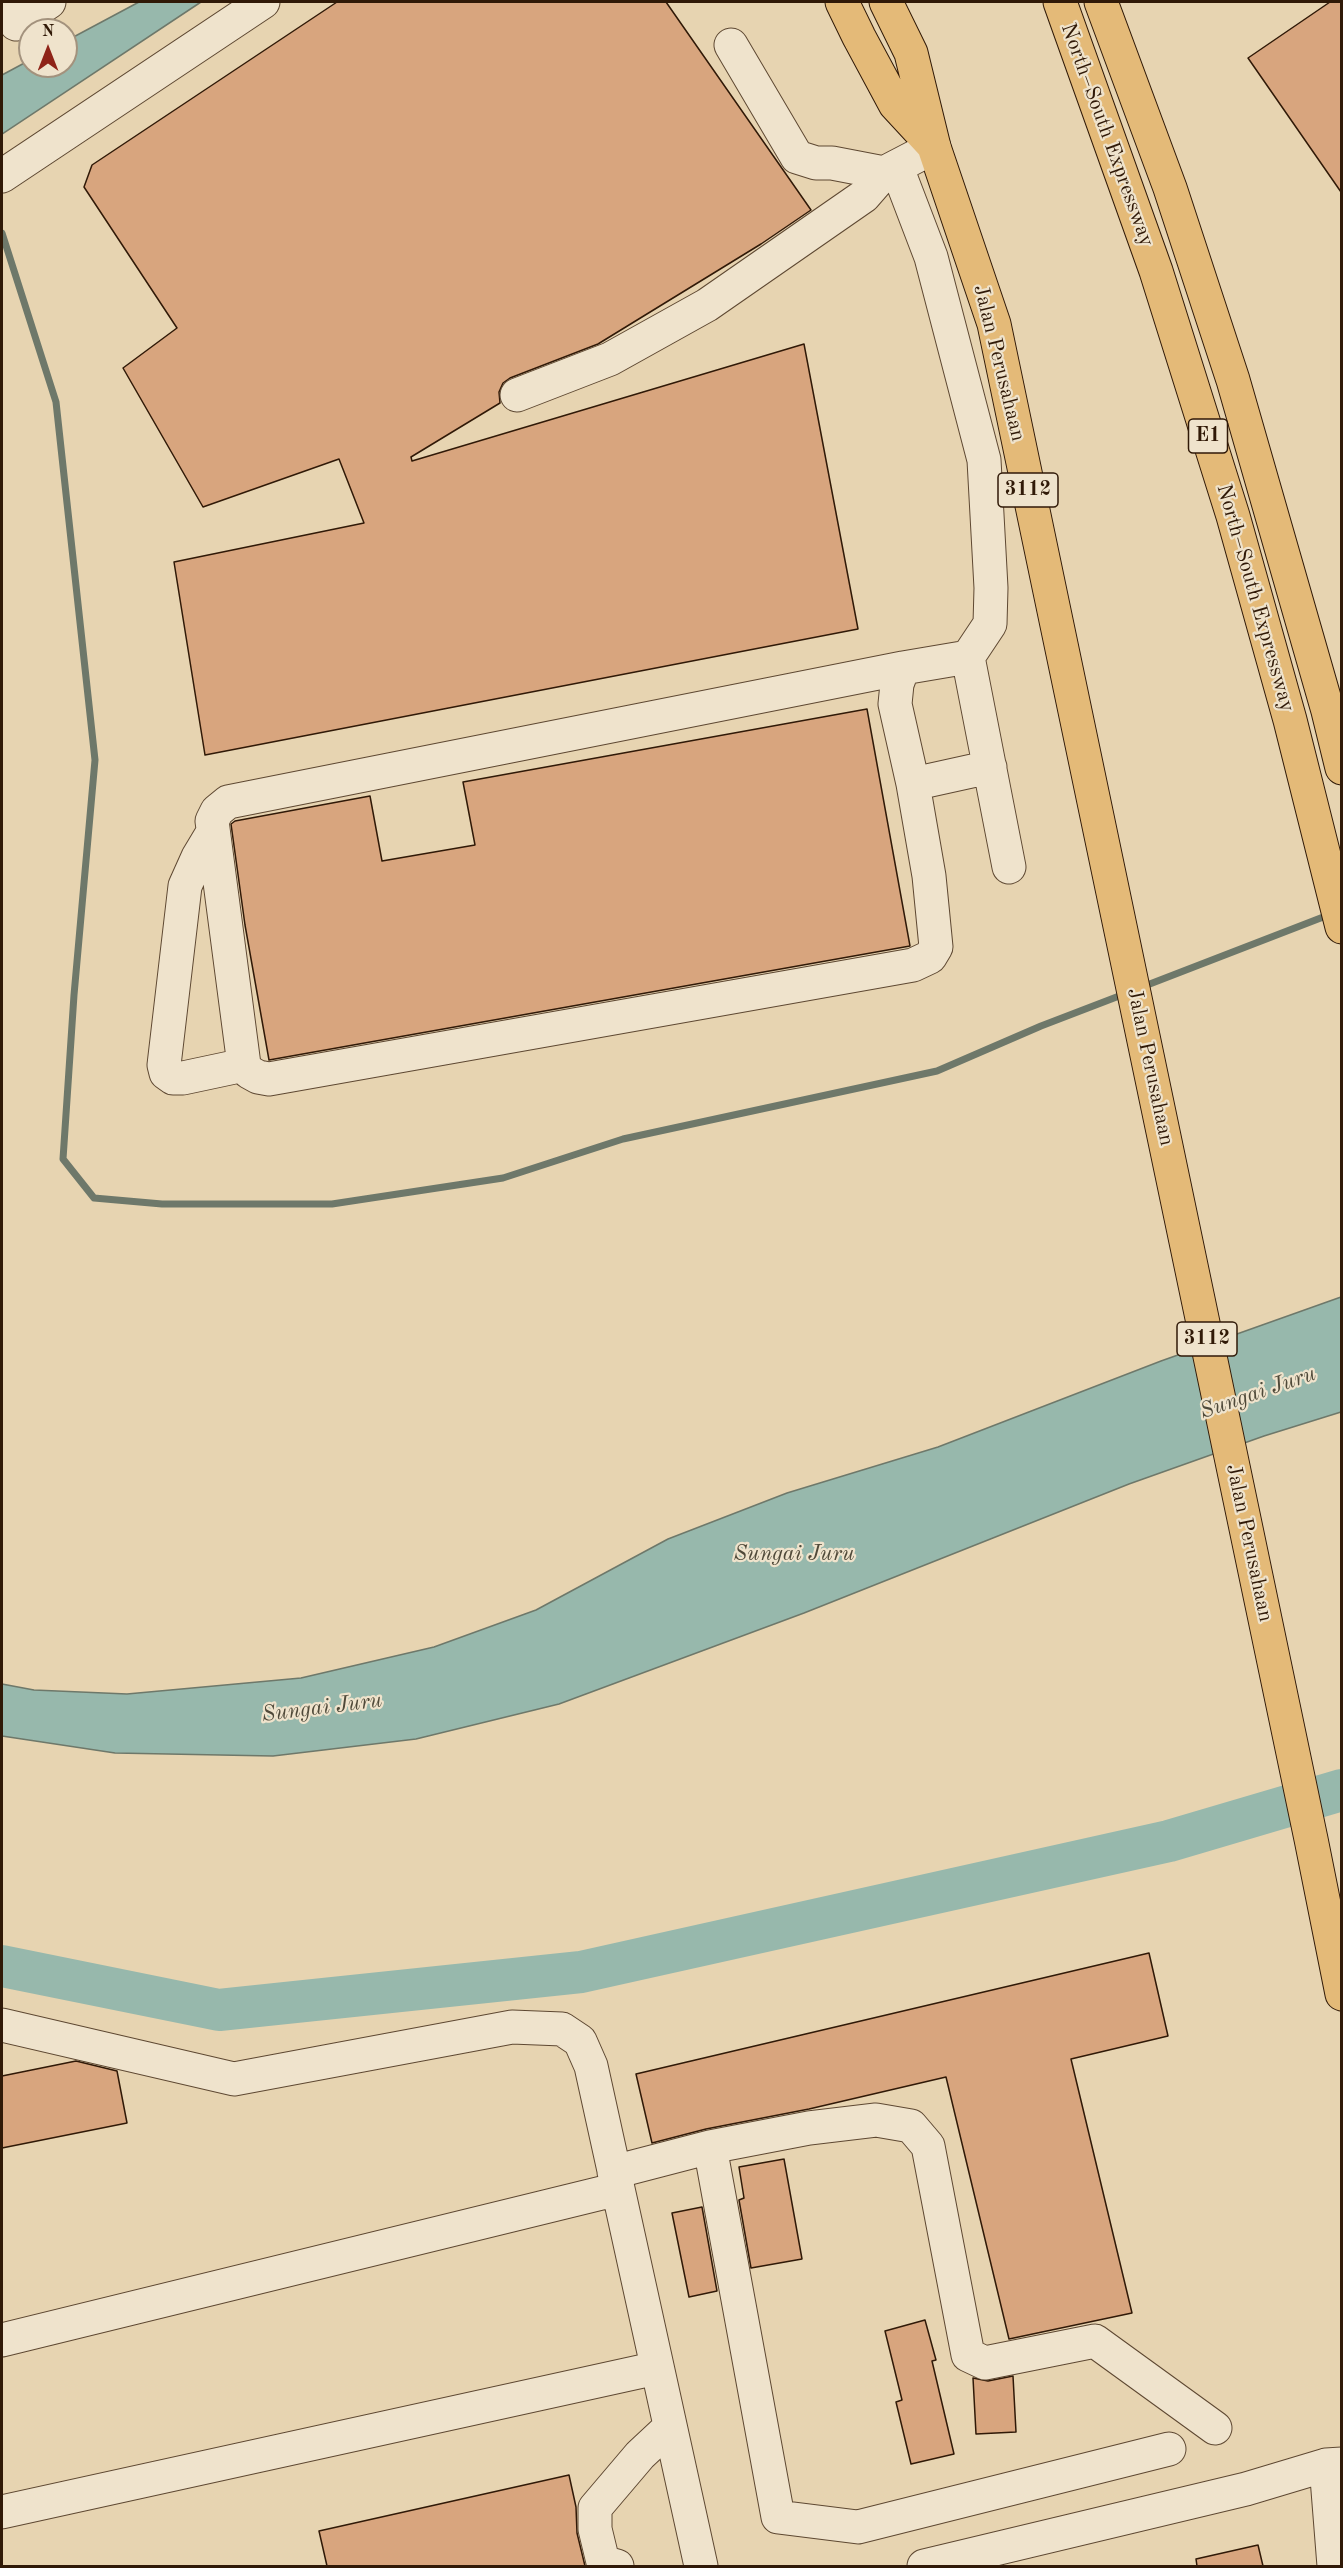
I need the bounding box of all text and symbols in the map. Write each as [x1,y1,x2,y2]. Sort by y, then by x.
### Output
north arrow [18,18,78,78]
street label: North–South Expressway [1055,20,1159,250]
text: N [42,24,54,40]
street label: Jalan Perusahaan [967,282,1031,444]
road number: E1 [1188,419,1228,453]
road number: 3112 [998,473,1058,507]
street label: North–South Expressway [1210,481,1300,715]
street label: Jalan Perusahaan [1121,986,1179,1148]
road number: 3112 [1177,1322,1237,1356]
water label: Sungai Juru [1196,1361,1320,1425]
street label: Jalan Perusahaan [1220,1462,1278,1624]
water label: Sungai Juru [733,1541,855,1567]
water label: Sungai Juru [260,1688,384,1728]

